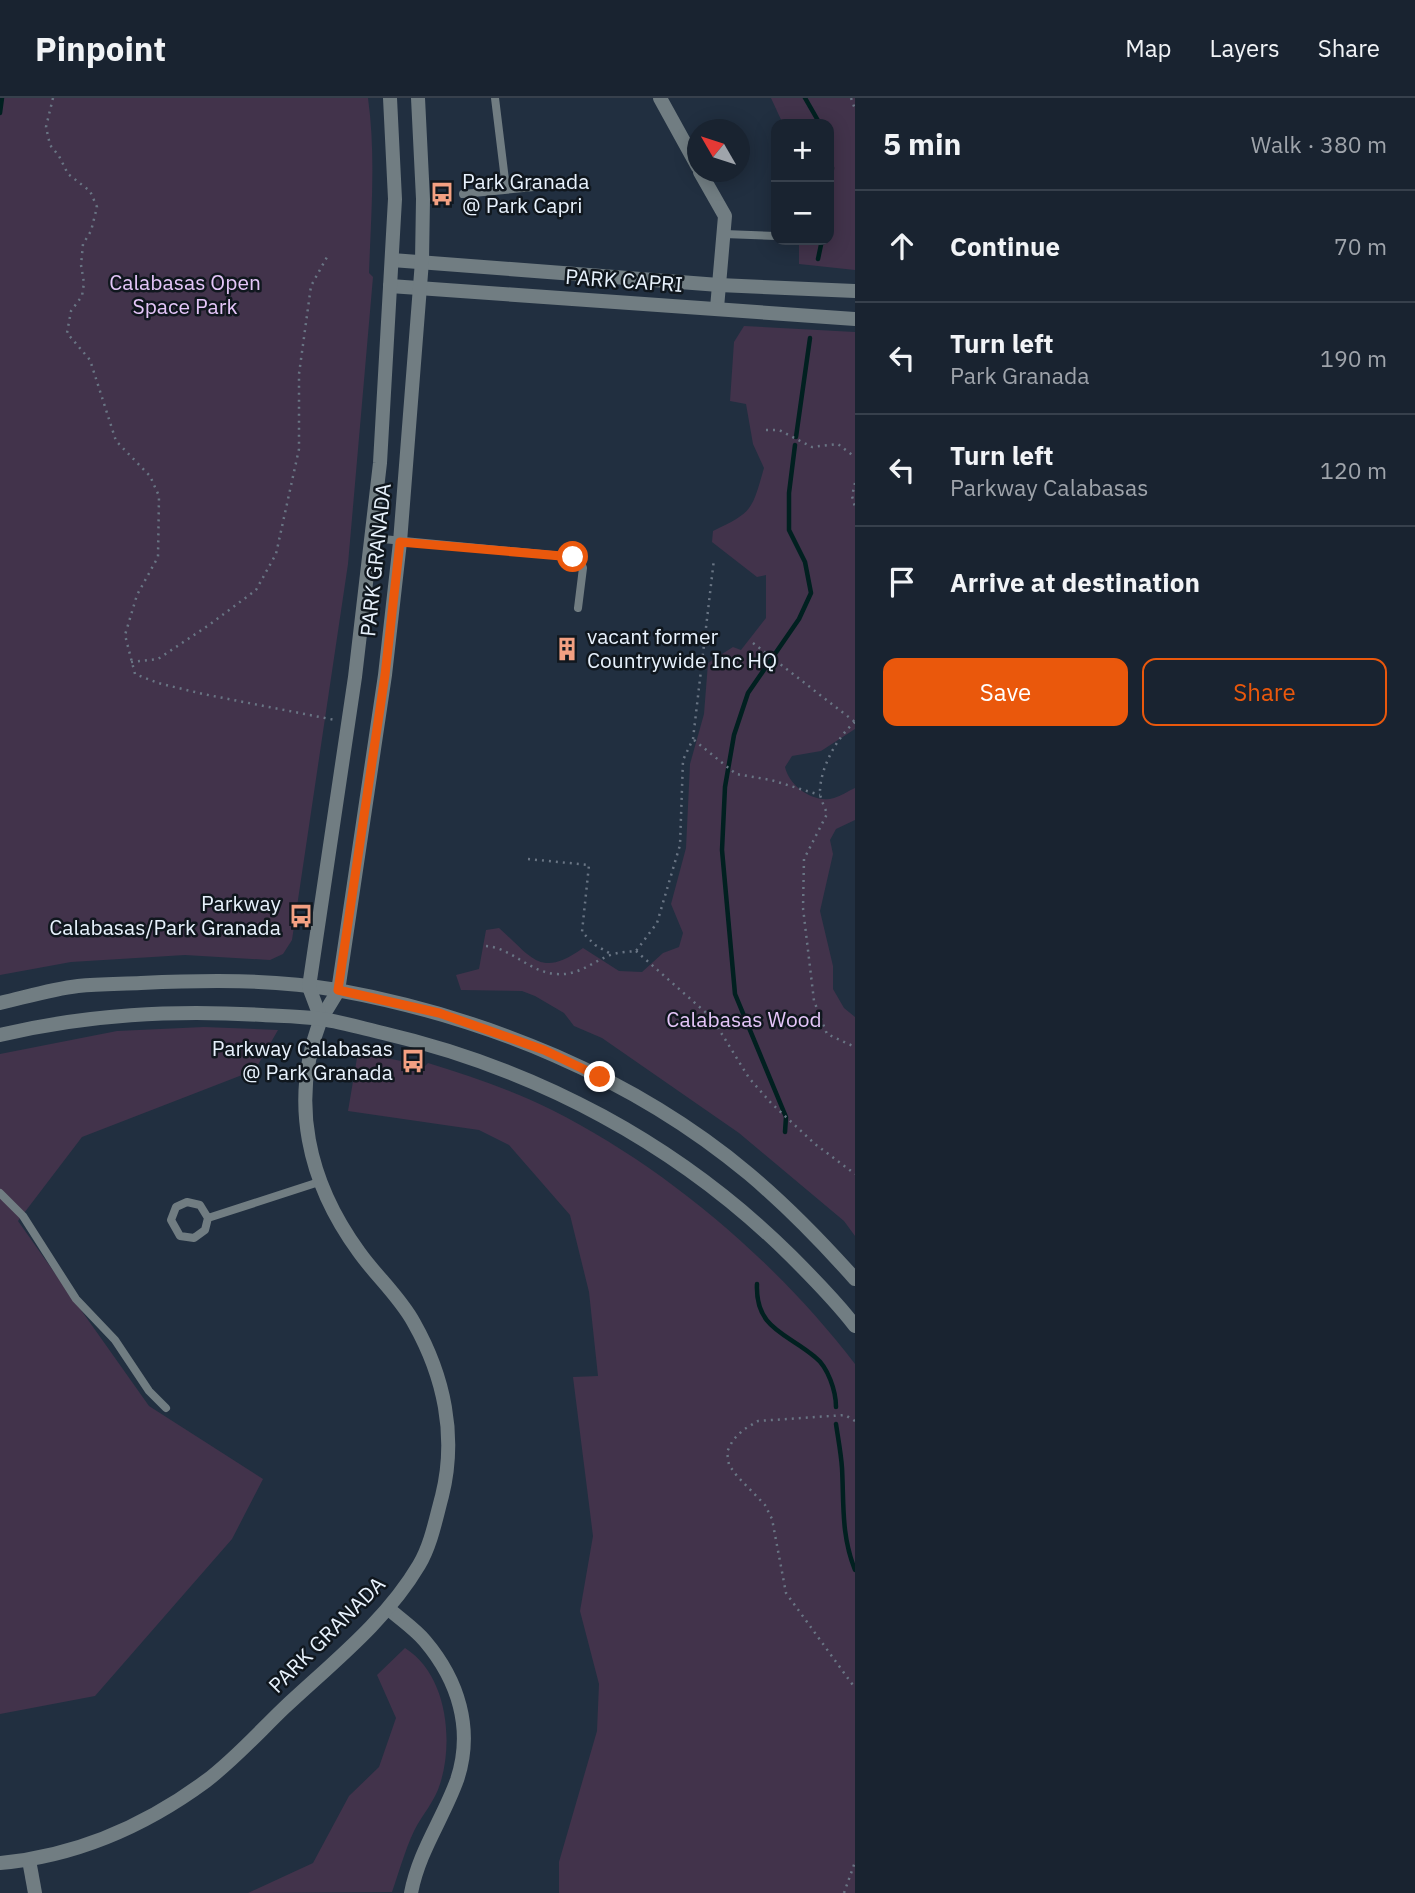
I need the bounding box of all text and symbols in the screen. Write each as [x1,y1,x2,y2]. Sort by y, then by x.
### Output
text: Pinpoint [35,27,166,70]
text: Map [1125,32,1172,64]
text: Layers [1210,32,1280,64]
text: Share [1318,32,1380,64]
north arrow [687,119,750,182]
map controls [771,119,834,245]
button: + [771,119,834,182]
text: 5 min [883,124,961,163]
text: Walk · 380 m [1251,129,1387,159]
place label: Park Granada @ Park Capri [462,167,589,219]
bus stop icon: Park Granada @ Park Capri [428,180,456,208]
button: − [771,182,834,245]
icon: ahead [883,227,921,265]
text: Continue [950,229,1060,263]
text: 70 m [1334,231,1387,261]
street label: PARK CAPRI [564,262,684,298]
park label: Calabasas Open Space Park [109,268,261,320]
text: Turn left [950,326,1053,360]
icon: left [883,339,921,377]
text: 190 m [1320,343,1387,373]
text: Park Granada [950,360,1090,390]
text: Turn left [950,438,1053,472]
icon: left [883,451,921,489]
text: 120 m [1320,455,1387,485]
text: Parkway Calabasas [950,472,1149,502]
street label: PARK GRANADA [353,482,397,638]
route start [557,541,588,572]
icon: arrive [883,563,921,601]
text: Arrive at destination [950,565,1200,599]
place label: vacant former Countrywide Inc HQ [587,622,777,674]
building icon: vacant former Countrywide Inc HQ [553,635,581,663]
button: Save [883,658,1128,726]
button: Share [1142,658,1387,726]
place label: Parkway Calabasas/Park Granada [49,889,282,941]
bus stop icon: Parkway Calabasas/Park Granada [287,902,315,930]
park label: Calabasas Wood [666,1005,822,1033]
place label: Parkway Calabasas @ Park Granada [212,1034,393,1086]
bus stop icon: Parkway Calabasas @ Park Granada [399,1047,427,1075]
route end [584,1061,615,1092]
street label: PARK GRANADA [262,1570,391,1699]

